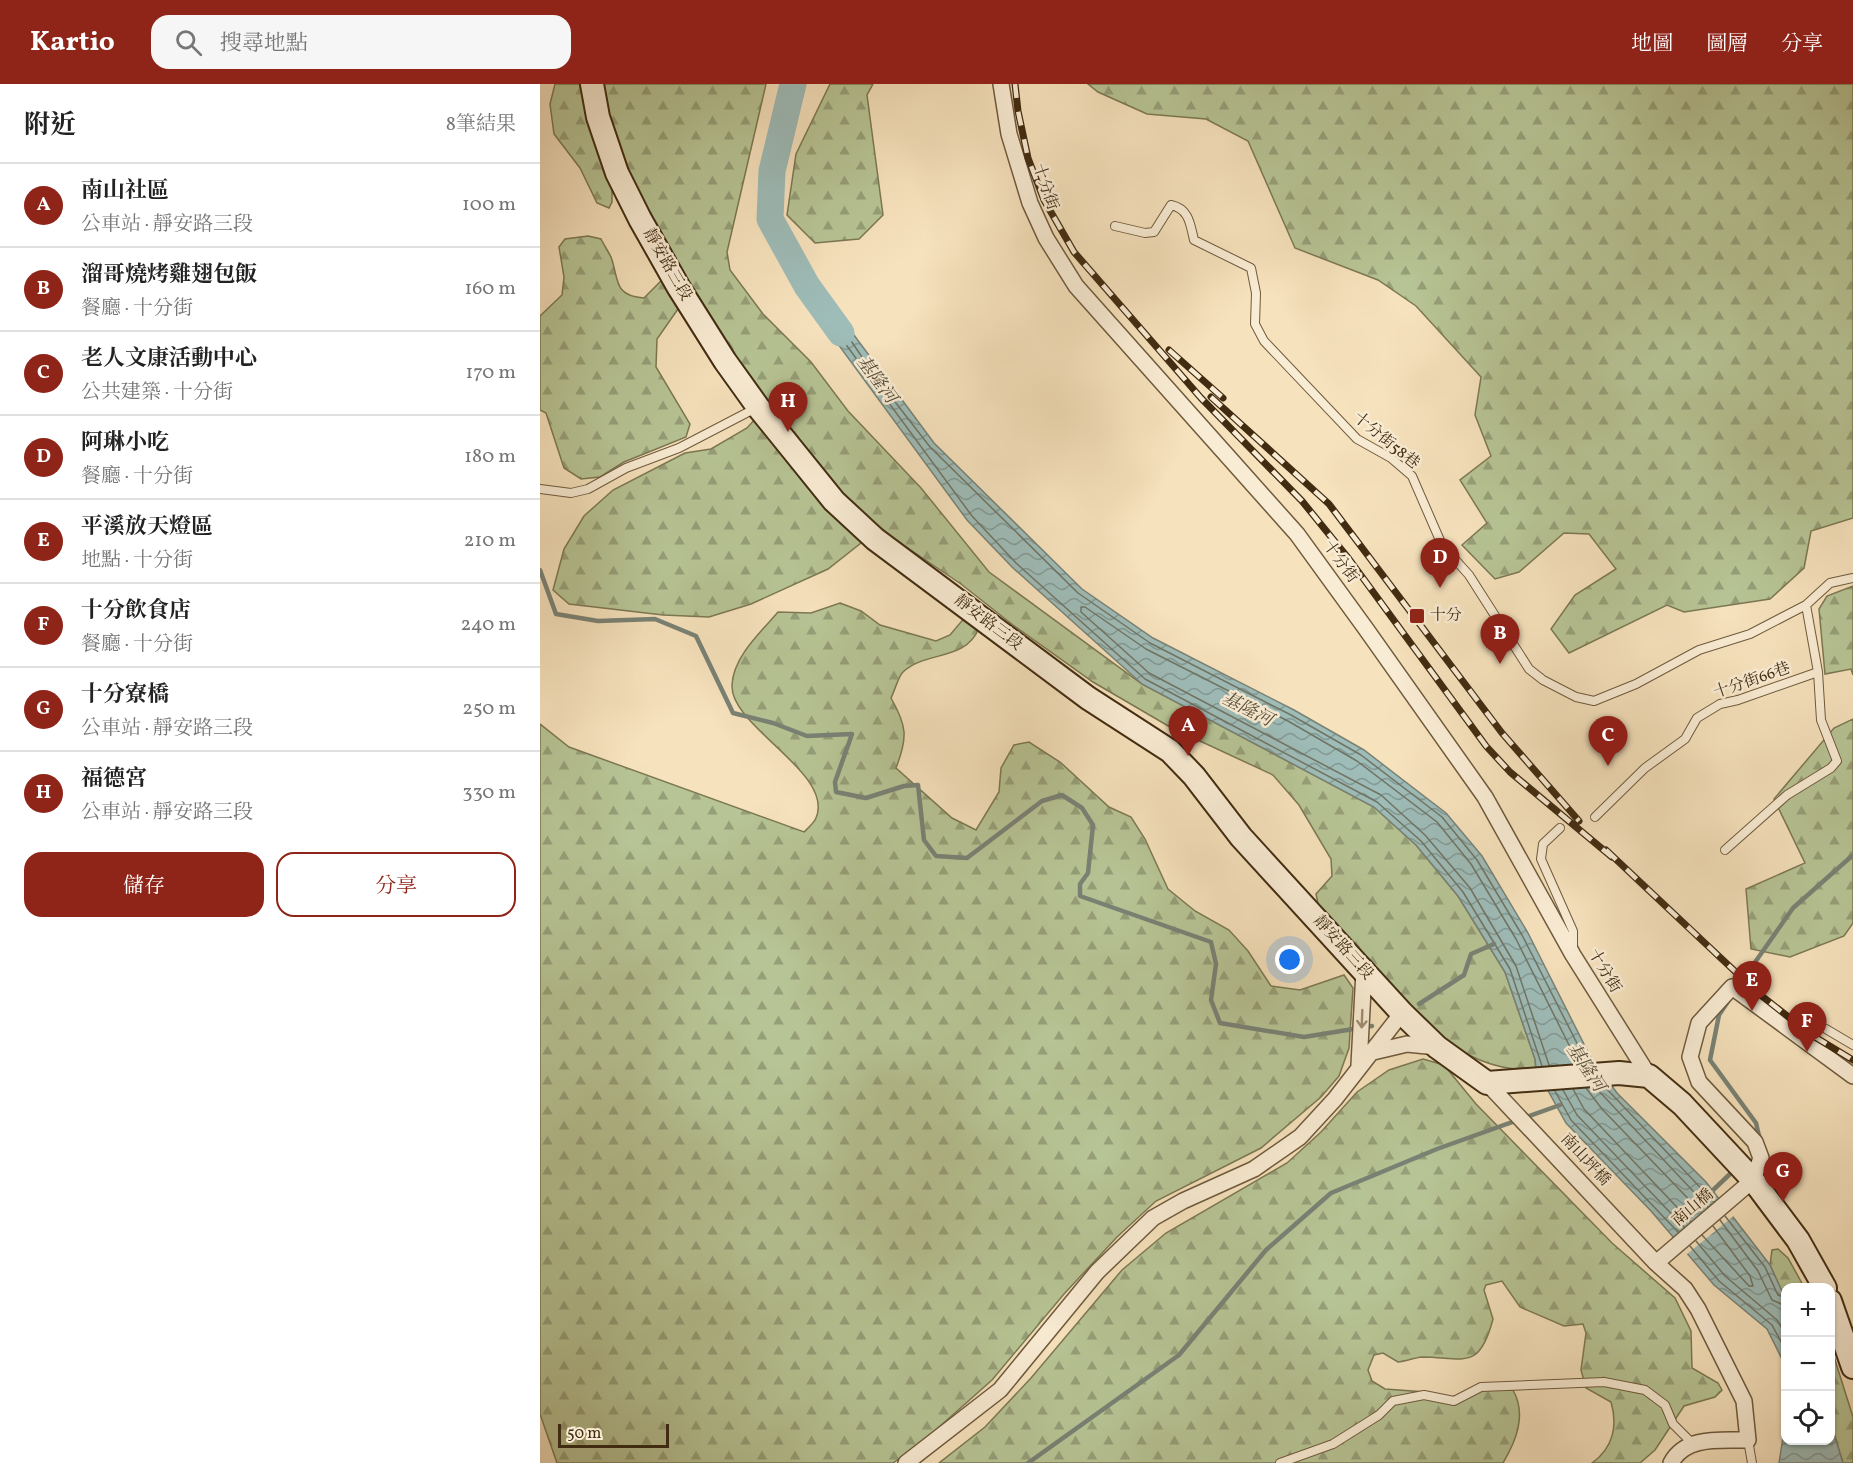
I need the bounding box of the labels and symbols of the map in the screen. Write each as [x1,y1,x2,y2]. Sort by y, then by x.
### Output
street label: 十分街 [1027,161,1063,213]
street label: 靜安路三段 [637,225,697,305]
water label: 基隆河 [850,351,904,411]
pin: H [768,382,808,432]
street label: 十分街58巷 [1348,407,1424,475]
street label: 十分街 [1317,536,1363,588]
pin: D [1420,538,1460,588]
street label: 靜安路三段 [949,590,1027,656]
place label: 十分 [1430,605,1462,627]
marker: 十分 [1408,607,1426,625]
pin: B [1480,614,1520,664]
street label: 十分街66巷 [1711,658,1793,704]
water label: 基隆河 [1217,687,1279,735]
pin: A [1168,706,1208,756]
pin: C [1588,716,1628,766]
street label: 靜安路三段 [1308,911,1378,985]
your location [1275,945,1304,974]
street label: 十分街 [1582,945,1626,997]
pin: E [1732,962,1772,1011]
pin: F [1788,1002,1826,1052]
one-way arrow [1357,1009,1368,1029]
water label: 基隆河 [1560,1039,1612,1100]
street label: 南山坪橋 [1555,1129,1615,1191]
pin: G [1764,1152,1802,1202]
street label: 南山橋 [1668,1184,1718,1232]
scale bar [558,1421,669,1448]

